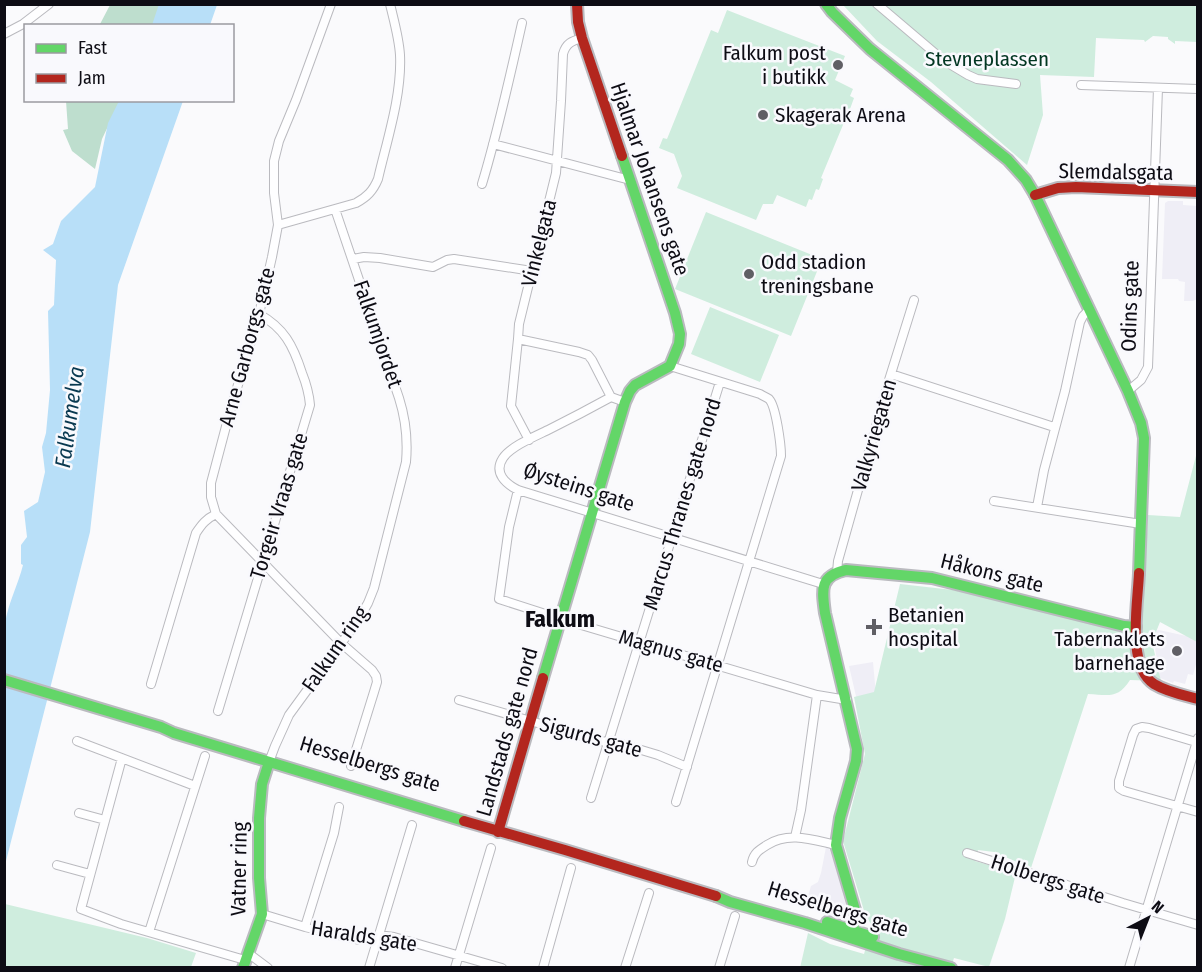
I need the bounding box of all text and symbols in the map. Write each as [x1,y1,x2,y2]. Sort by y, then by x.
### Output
legend [24,24,234,102]
text: Fast [78,37,107,59]
place label: Falkum post i butikk [723,40,826,90]
park label: Stevneplassen [925,46,1049,72]
marker: Falkum post i butikk [831,58,845,72]
text: Jam [78,67,106,89]
street label: Hjalmar Johansens gate [605,79,695,279]
place label: Skagerak Arena [775,102,906,128]
marker: Skagerak Arena [756,108,770,122]
street label: Slemdalsgata [1058,158,1174,186]
street label: Vinkelgata [516,197,562,289]
place label: Odd stadion treningsbane [761,249,874,299]
street label: Odins gate [1115,260,1145,352]
street label: Arne Garborgs gate [213,264,281,430]
marker: Odd stadion treningsbane [742,267,756,281]
street label: Falkumjordet [347,277,409,391]
water label: Falkumelva [49,365,90,470]
street label: Valkyriegaten [846,376,902,494]
street label: Marcus Thranes gate nord [637,395,727,613]
street label: Torgeir Vraas gate [244,429,314,583]
street label: Øysteins gate [520,457,638,517]
street label: Håkons gate [938,548,1046,598]
street label: Falkum ring [296,601,374,697]
place label: Betanien hospital [888,602,965,652]
district label: Falkum [525,605,595,633]
marker: Betanien hospital [865,618,883,636]
street label: Magnus gate [616,624,726,678]
place label: Tabernaklets barnehage [1054,626,1165,676]
street label: Landstads gate nord [470,644,544,820]
marker: Tabernaklets barnehage [1170,644,1184,658]
street label: Sigurds gate [537,711,645,763]
street label: Hesselbergs gate [297,730,443,798]
street label: Vatner ring [225,822,253,916]
street label: Holbergs gate [988,848,1108,910]
street label: Hesselbergs gate [765,875,911,943]
north arrow [1118,888,1178,948]
text: N [1148,897,1168,917]
street label: Haralds gate [309,915,419,957]

